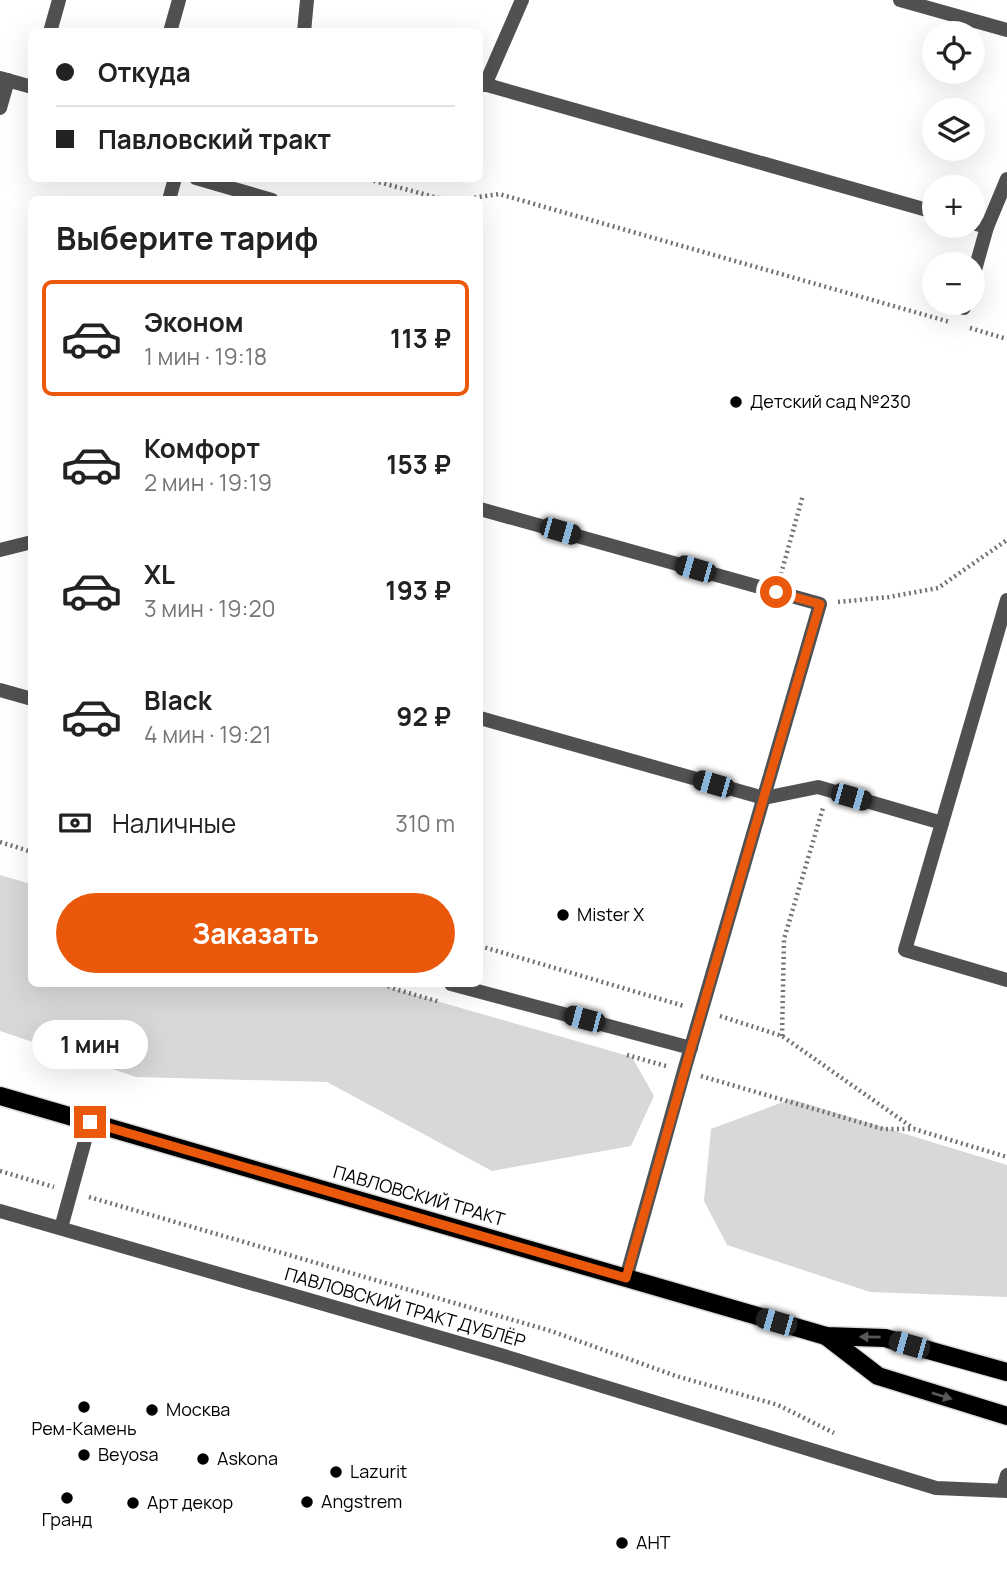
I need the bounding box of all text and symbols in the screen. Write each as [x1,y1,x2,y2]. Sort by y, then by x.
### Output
map controls [922,21,985,315]
button: locate [922,21,985,84]
text: Откуда [98,54,191,90]
button: layers [922,98,985,161]
text: Павловский тракт [98,121,331,157]
button: + [922,175,985,238]
text: Выберите тариф [56,216,318,260]
button: − [922,252,985,315]
text: Эконом [144,304,244,340]
icon: car [60,307,123,370]
text: 113 ₽ [390,320,451,356]
text: 1 мин · 19:18 [144,340,267,372]
place label: Детский сад №230 [750,389,911,413]
marker: Детский сад №230 [728,394,744,410]
text: Комфорт [144,430,260,466]
icon: car [60,433,123,496]
text: 153 ₽ [386,446,451,482]
text: 2 мин · 19:19 [144,466,272,498]
car [537,515,584,547]
car [672,553,719,585]
text: XL [144,556,175,592]
icon: car [60,559,123,622]
text: 193 ₽ [385,572,451,608]
route start [760,576,792,608]
text: 3 мин · 19:20 [144,592,276,624]
text: Black [144,682,212,718]
icon: car [60,685,123,748]
text: 92 ₽ [396,698,451,734]
text: 4 мин · 19:21 [144,718,271,750]
car [690,768,737,800]
car [828,781,875,813]
icon: cash [56,804,94,842]
text: Наличные [112,805,236,841]
text: 310 m [395,807,455,839]
button: Заказать [56,893,455,973]
place label: Mister X [577,902,644,926]
marker: Mister X [555,907,571,923]
car [561,1003,608,1035]
callout: 1 мин [32,1020,148,1070]
text: 1 мин [60,1028,120,1060]
route end [74,1106,106,1138]
street label: ПАВЛОВСКИЙ ТРАКТ [331,1159,508,1231]
street label: ПАВЛОВСКИЙ ТРАКТ ДУБЛЁР [282,1261,528,1353]
car [753,1306,800,1338]
car [886,1329,933,1361]
one-way arrow [859,1332,881,1343]
one-way arrow [932,1391,953,1402]
place label: Москва [166,1397,230,1421]
marker: Рем-Камень [76,1399,92,1415]
marker: Москва [144,1402,160,1418]
place label: Рем-Камень [31,1416,137,1440]
place label: Beyosa [98,1442,159,1466]
place label: Askona [217,1446,278,1470]
marker: Beyosa [76,1447,92,1463]
marker: Askona [195,1451,211,1467]
place label: Lazurit [350,1459,407,1483]
marker: Lazurit [328,1464,344,1480]
place label: Angstrem [321,1489,402,1513]
marker: Гранд [59,1490,75,1506]
place label: Арт декор [147,1490,233,1514]
marker: Angstrem [299,1494,315,1510]
marker: Арт декор [125,1495,141,1511]
place label: Гранд [42,1507,93,1531]
place label: АНТ [636,1530,671,1554]
marker: АНТ [614,1535,630,1551]

